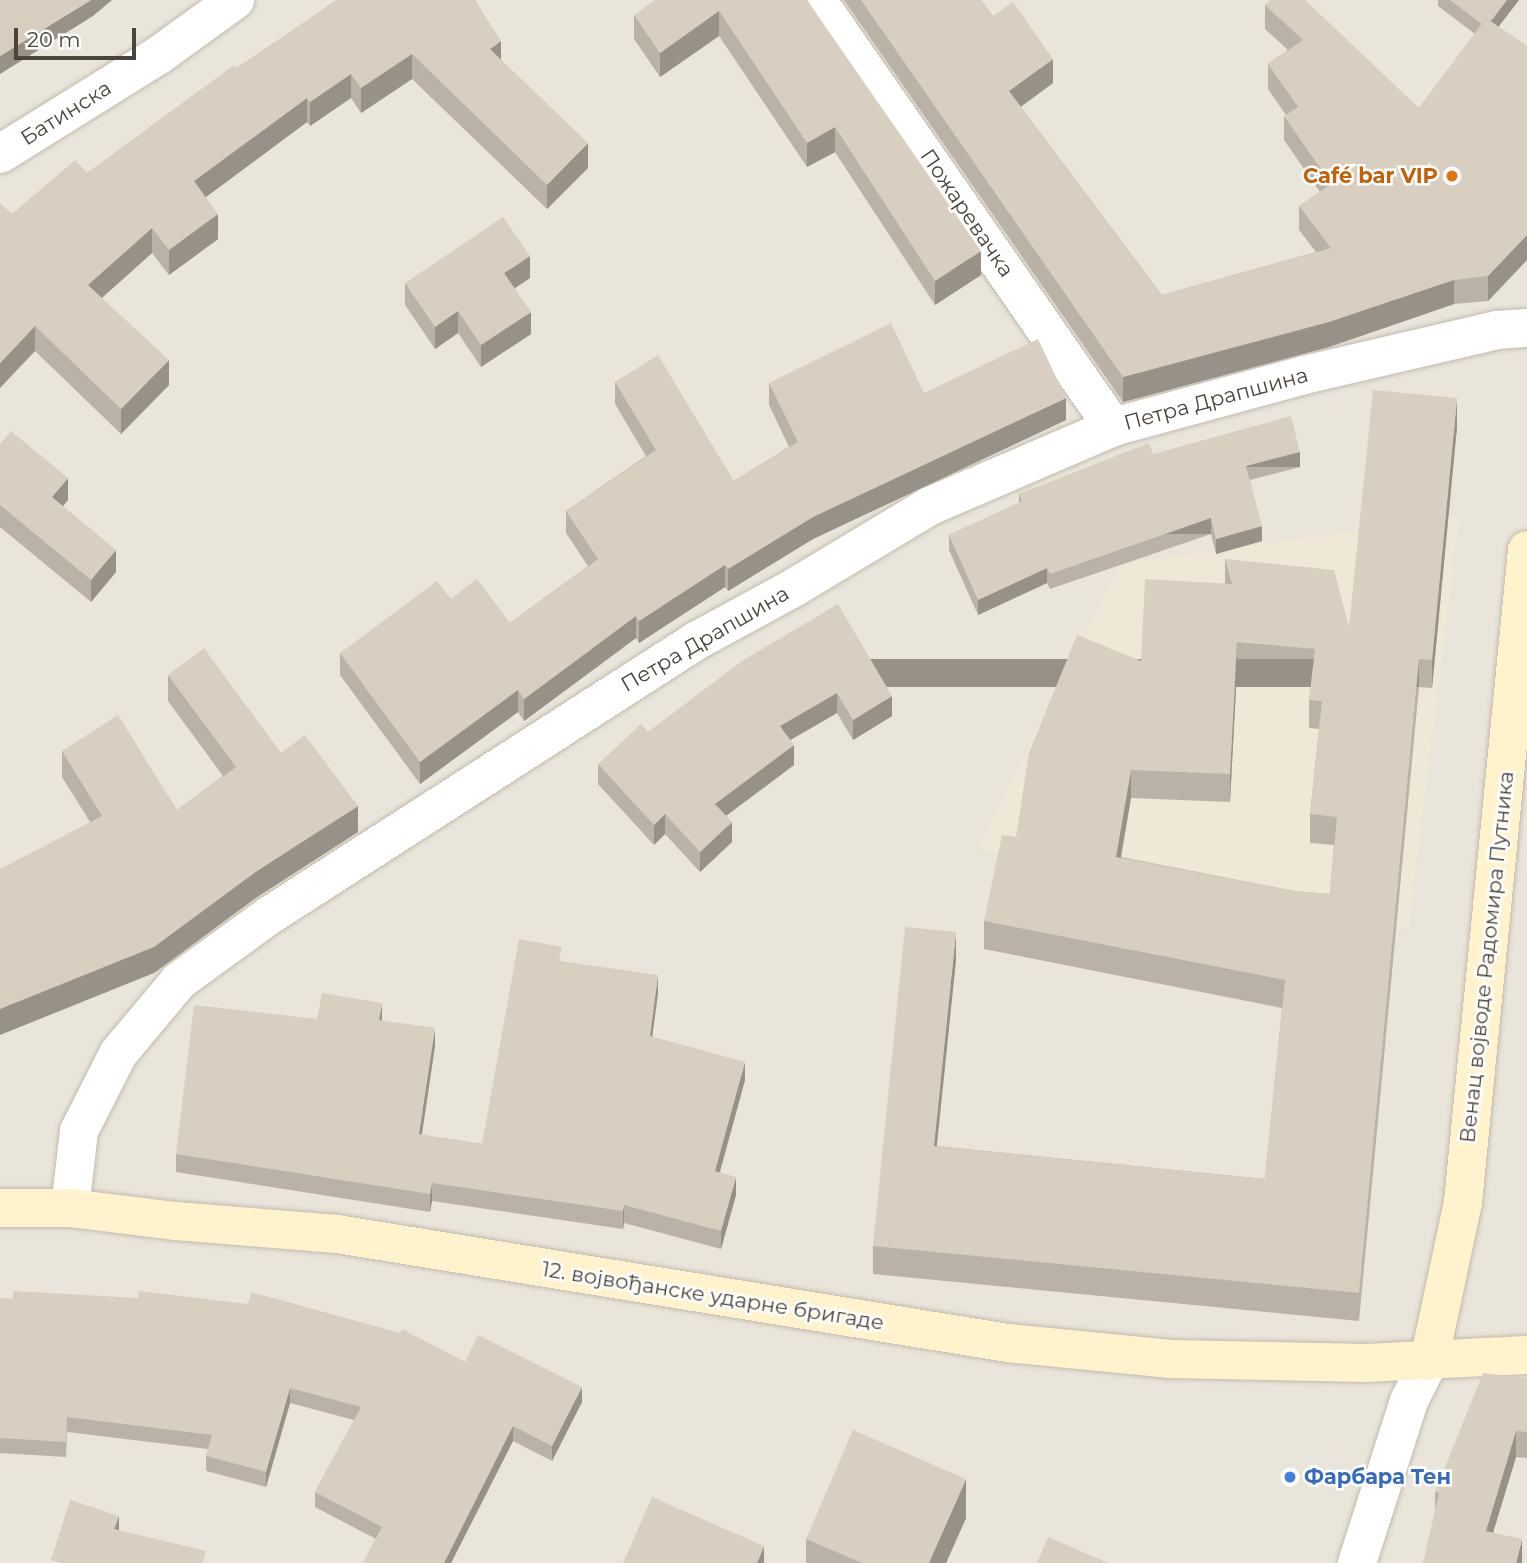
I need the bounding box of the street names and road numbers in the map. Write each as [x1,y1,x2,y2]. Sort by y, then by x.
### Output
street label: Батинска [16,75,116,151]
street label: Пожаревачка [915,144,1019,282]
street label: Петра Драпшина [1121,362,1311,436]
street label: Петра Драпшина [617,581,793,697]
street label: Венац војводе Радомира Путника [1455,770,1519,1144]
street label: 12. војвођанске ударне бригаде [540,1256,886,1336]

